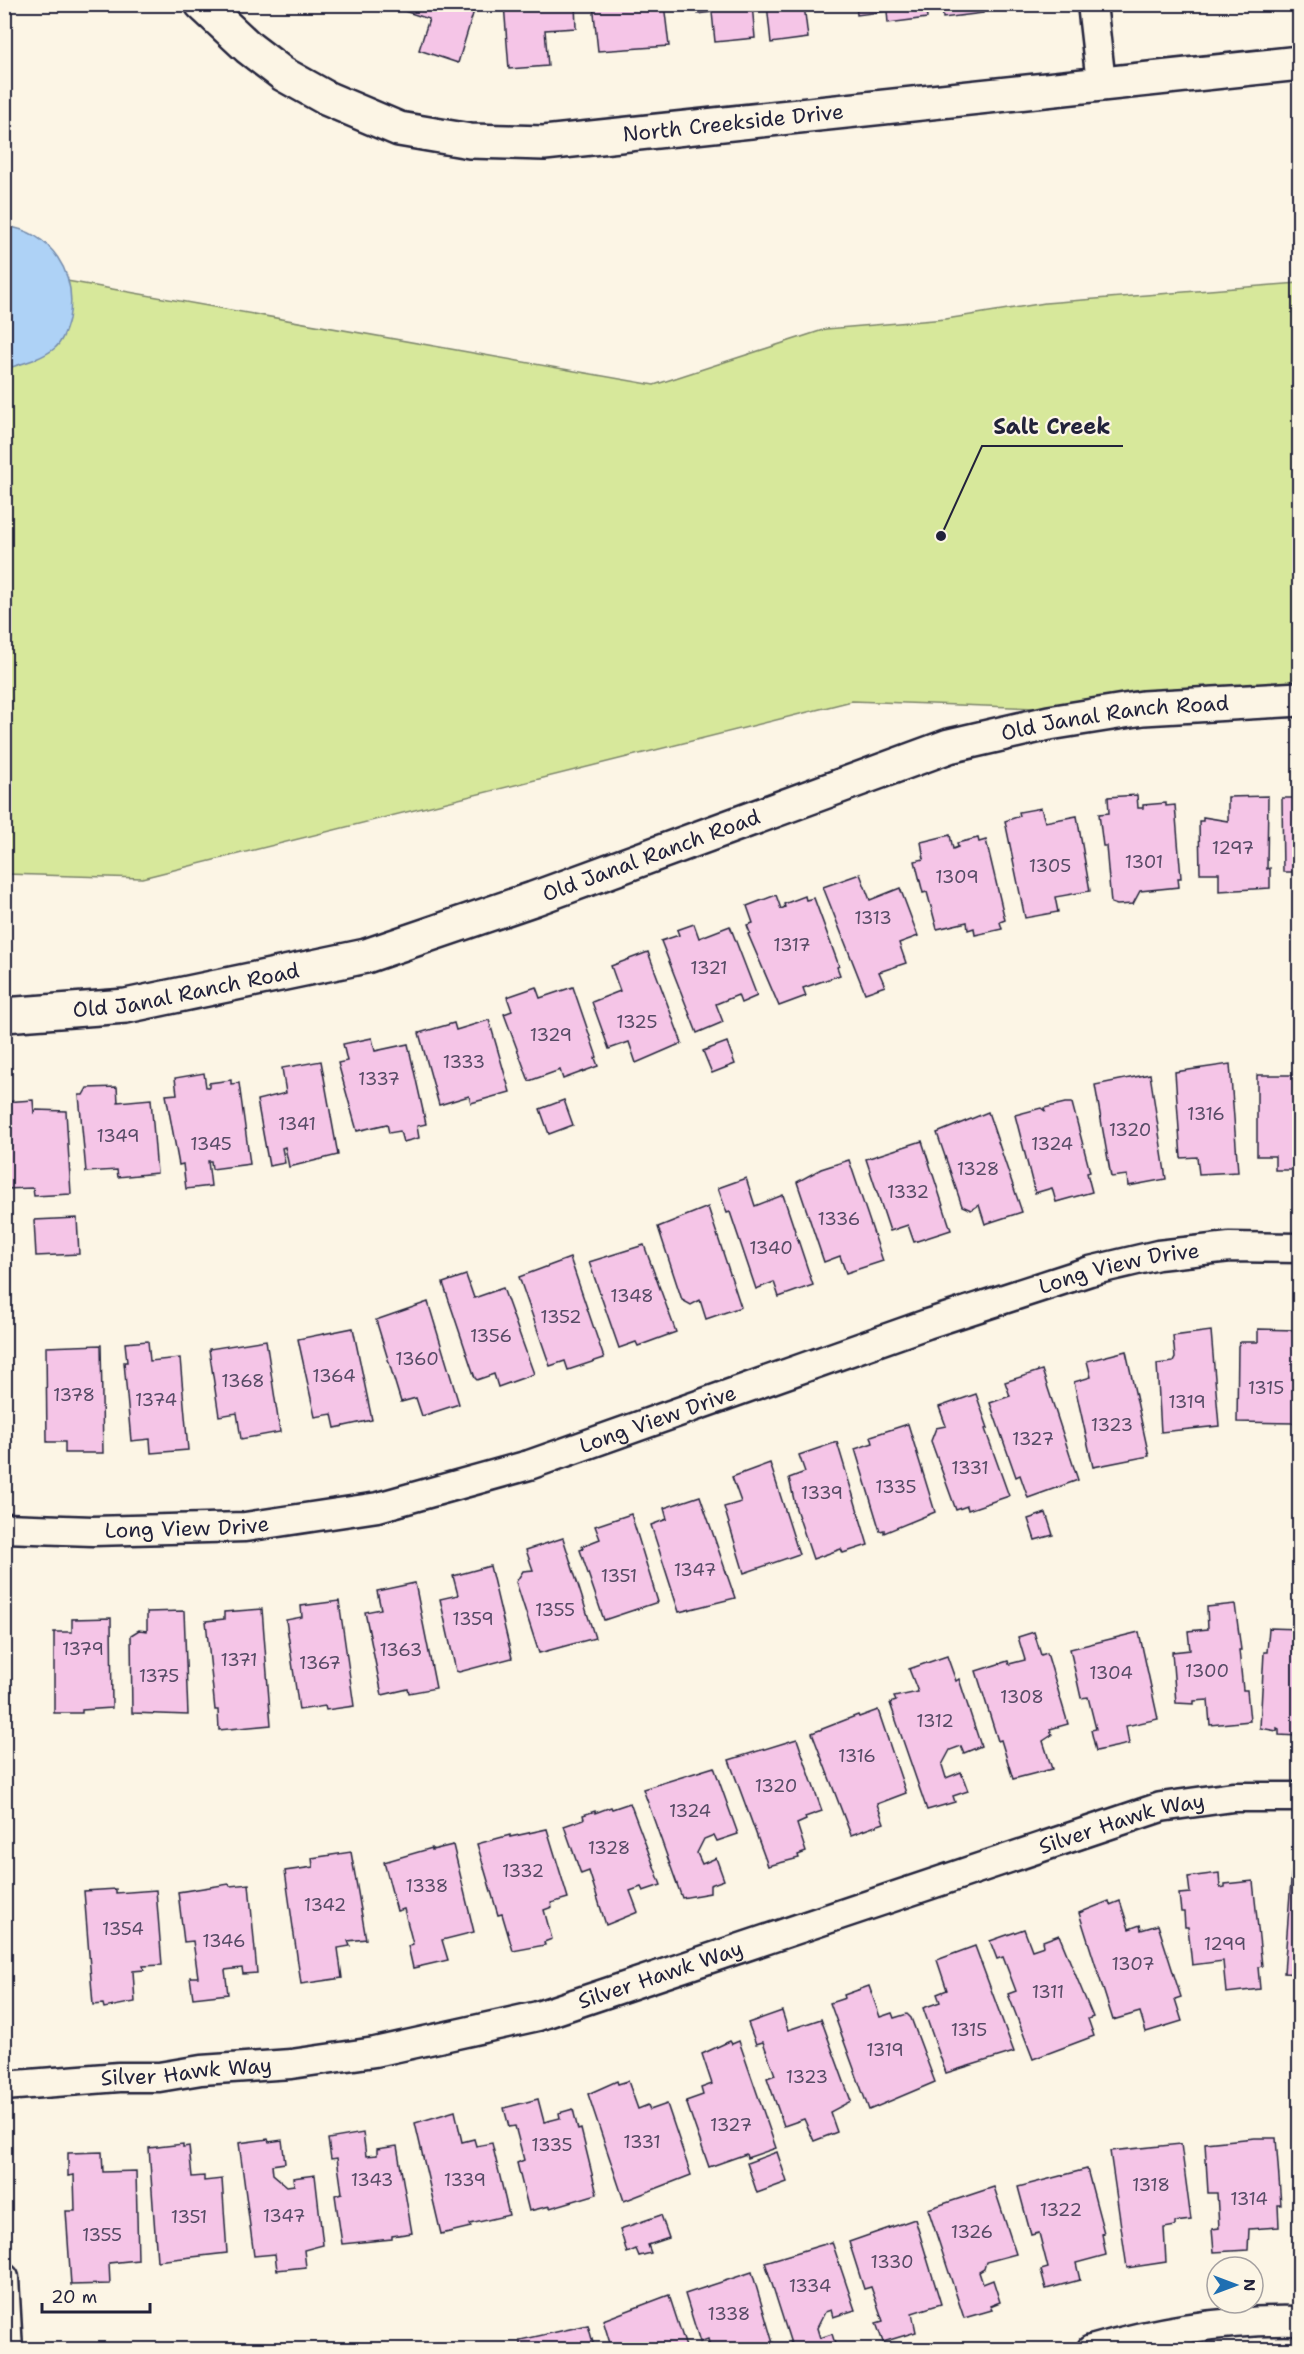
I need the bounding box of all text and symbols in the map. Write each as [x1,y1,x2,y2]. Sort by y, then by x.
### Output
street label: North Creekside Drive [621,97,845,149]
callout: Salt Creek [982,406,1123,446]
text: Salt Creek [993,412,1111,441]
street label: Old Janal Ranch Road [998,689,1230,748]
street label: Old Janal Ranch Road [539,803,764,908]
house number: 1297 [1212,836,1254,860]
house number: 1301 [1125,850,1163,874]
house number: 1305 [1029,854,1071,878]
house number: 1309 [935,865,979,889]
house number: 1313 [854,906,892,930]
house number: 1317 [773,933,811,957]
street label: Old Janal Ranch Road [72,956,302,1024]
house number: 1321 [690,956,728,980]
house number: 1325 [616,1010,658,1034]
house number: 1329 [530,1023,572,1047]
house number: 1333 [443,1050,485,1074]
house number: 1337 [358,1067,400,1091]
house number: 1316 [1187,1102,1225,1126]
house number: 1341 [278,1112,316,1136]
house number: 1320 [1109,1118,1151,1142]
house number: 1349 [97,1124,140,1148]
house number: 1345 [190,1132,232,1156]
house number: 1324 [1031,1132,1073,1156]
house number: 1328 [957,1157,999,1181]
house number: 1332 [887,1180,929,1204]
house number: 1336 [818,1207,860,1231]
house number: 1340 [749,1236,793,1260]
street label: Long View Drive [1035,1236,1201,1301]
house number: 1348 [610,1284,654,1308]
house number: 1352 [540,1305,582,1329]
house number: 1356 [470,1324,512,1348]
house number: 1360 [395,1347,439,1371]
house number: 1364 [312,1364,356,1388]
house number: 1368 [221,1369,265,1393]
house number: 1315 [1248,1376,1284,1400]
street label: Long View Drive [575,1379,740,1460]
house number: 1378 [53,1383,95,1407]
house number: 1374 [135,1388,177,1412]
house number: 1319 [1168,1390,1206,1414]
house number: 1323 [1091,1413,1133,1437]
house number: 1327 [1012,1427,1054,1451]
house number: 1331 [951,1456,989,1480]
house number: 1335 [875,1475,917,1499]
house number: 1339 [801,1481,843,1505]
street label: Long View Drive [104,1510,271,1545]
house number: 1347 [674,1558,716,1582]
house number: 1351 [601,1564,637,1588]
house number: 1355 [535,1598,575,1622]
house number: 1359 [452,1607,494,1631]
house number: 1379 [62,1637,104,1661]
house number: 1363 [380,1638,422,1662]
house number: 1371 [221,1648,257,1672]
house number: 1367 [299,1651,341,1675]
house number: 1300 [1185,1659,1229,1683]
house number: 1304 [1089,1661,1133,1685]
house number: 1375 [139,1664,179,1688]
house number: 1308 [1000,1685,1044,1709]
house number: 1312 [916,1709,954,1733]
house number: 1316 [838,1744,876,1768]
house number: 1320 [755,1774,797,1798]
street label: Silver Hawk Way [1035,1787,1207,1861]
house number: 1324 [669,1799,711,1823]
house number: 1328 [588,1836,630,1860]
house number: 1332 [502,1859,544,1883]
house number: 1338 [406,1874,448,1898]
house number: 1342 [304,1893,346,1917]
house number: 1354 [102,1917,144,1941]
house number: 1346 [202,1929,246,1953]
house number: 1299 [1204,1932,1246,1956]
street label: Silver Hawk Way [574,1934,746,2016]
house number: 1307 [1111,1952,1155,1976]
house number: 1311 [1032,1980,1064,2004]
house number: 1315 [951,2018,987,2042]
house number: 1319 [866,2038,904,2062]
street label: Silver Hawk Way [100,2051,273,2092]
house number: 1323 [786,2065,828,2089]
house number: 1327 [710,2113,752,2137]
house number: 1331 [623,2130,661,2154]
house number: 1335 [531,2133,573,2157]
house number: 1343 [351,2168,393,2192]
house number: 1339 [444,2168,486,2192]
house number: 1318 [1132,2173,1170,2197]
house number: 1314 [1230,2187,1268,2211]
house number: 1322 [1040,2198,1082,2222]
house number: 1347 [263,2204,305,2228]
house number: 1351 [171,2205,207,2229]
house number: 1326 [951,2220,993,2244]
house number: 1355 [82,2223,122,2247]
house number: 1330 [870,2250,914,2274]
north arrow [1205,2255,1265,2315]
house number: 1334 [789,2274,831,2298]
scale bar [42,2276,150,2314]
text: N [1239,2279,1260,2291]
text: 20 m [51,2285,97,2309]
house number: 1338 [708,2302,750,2326]

